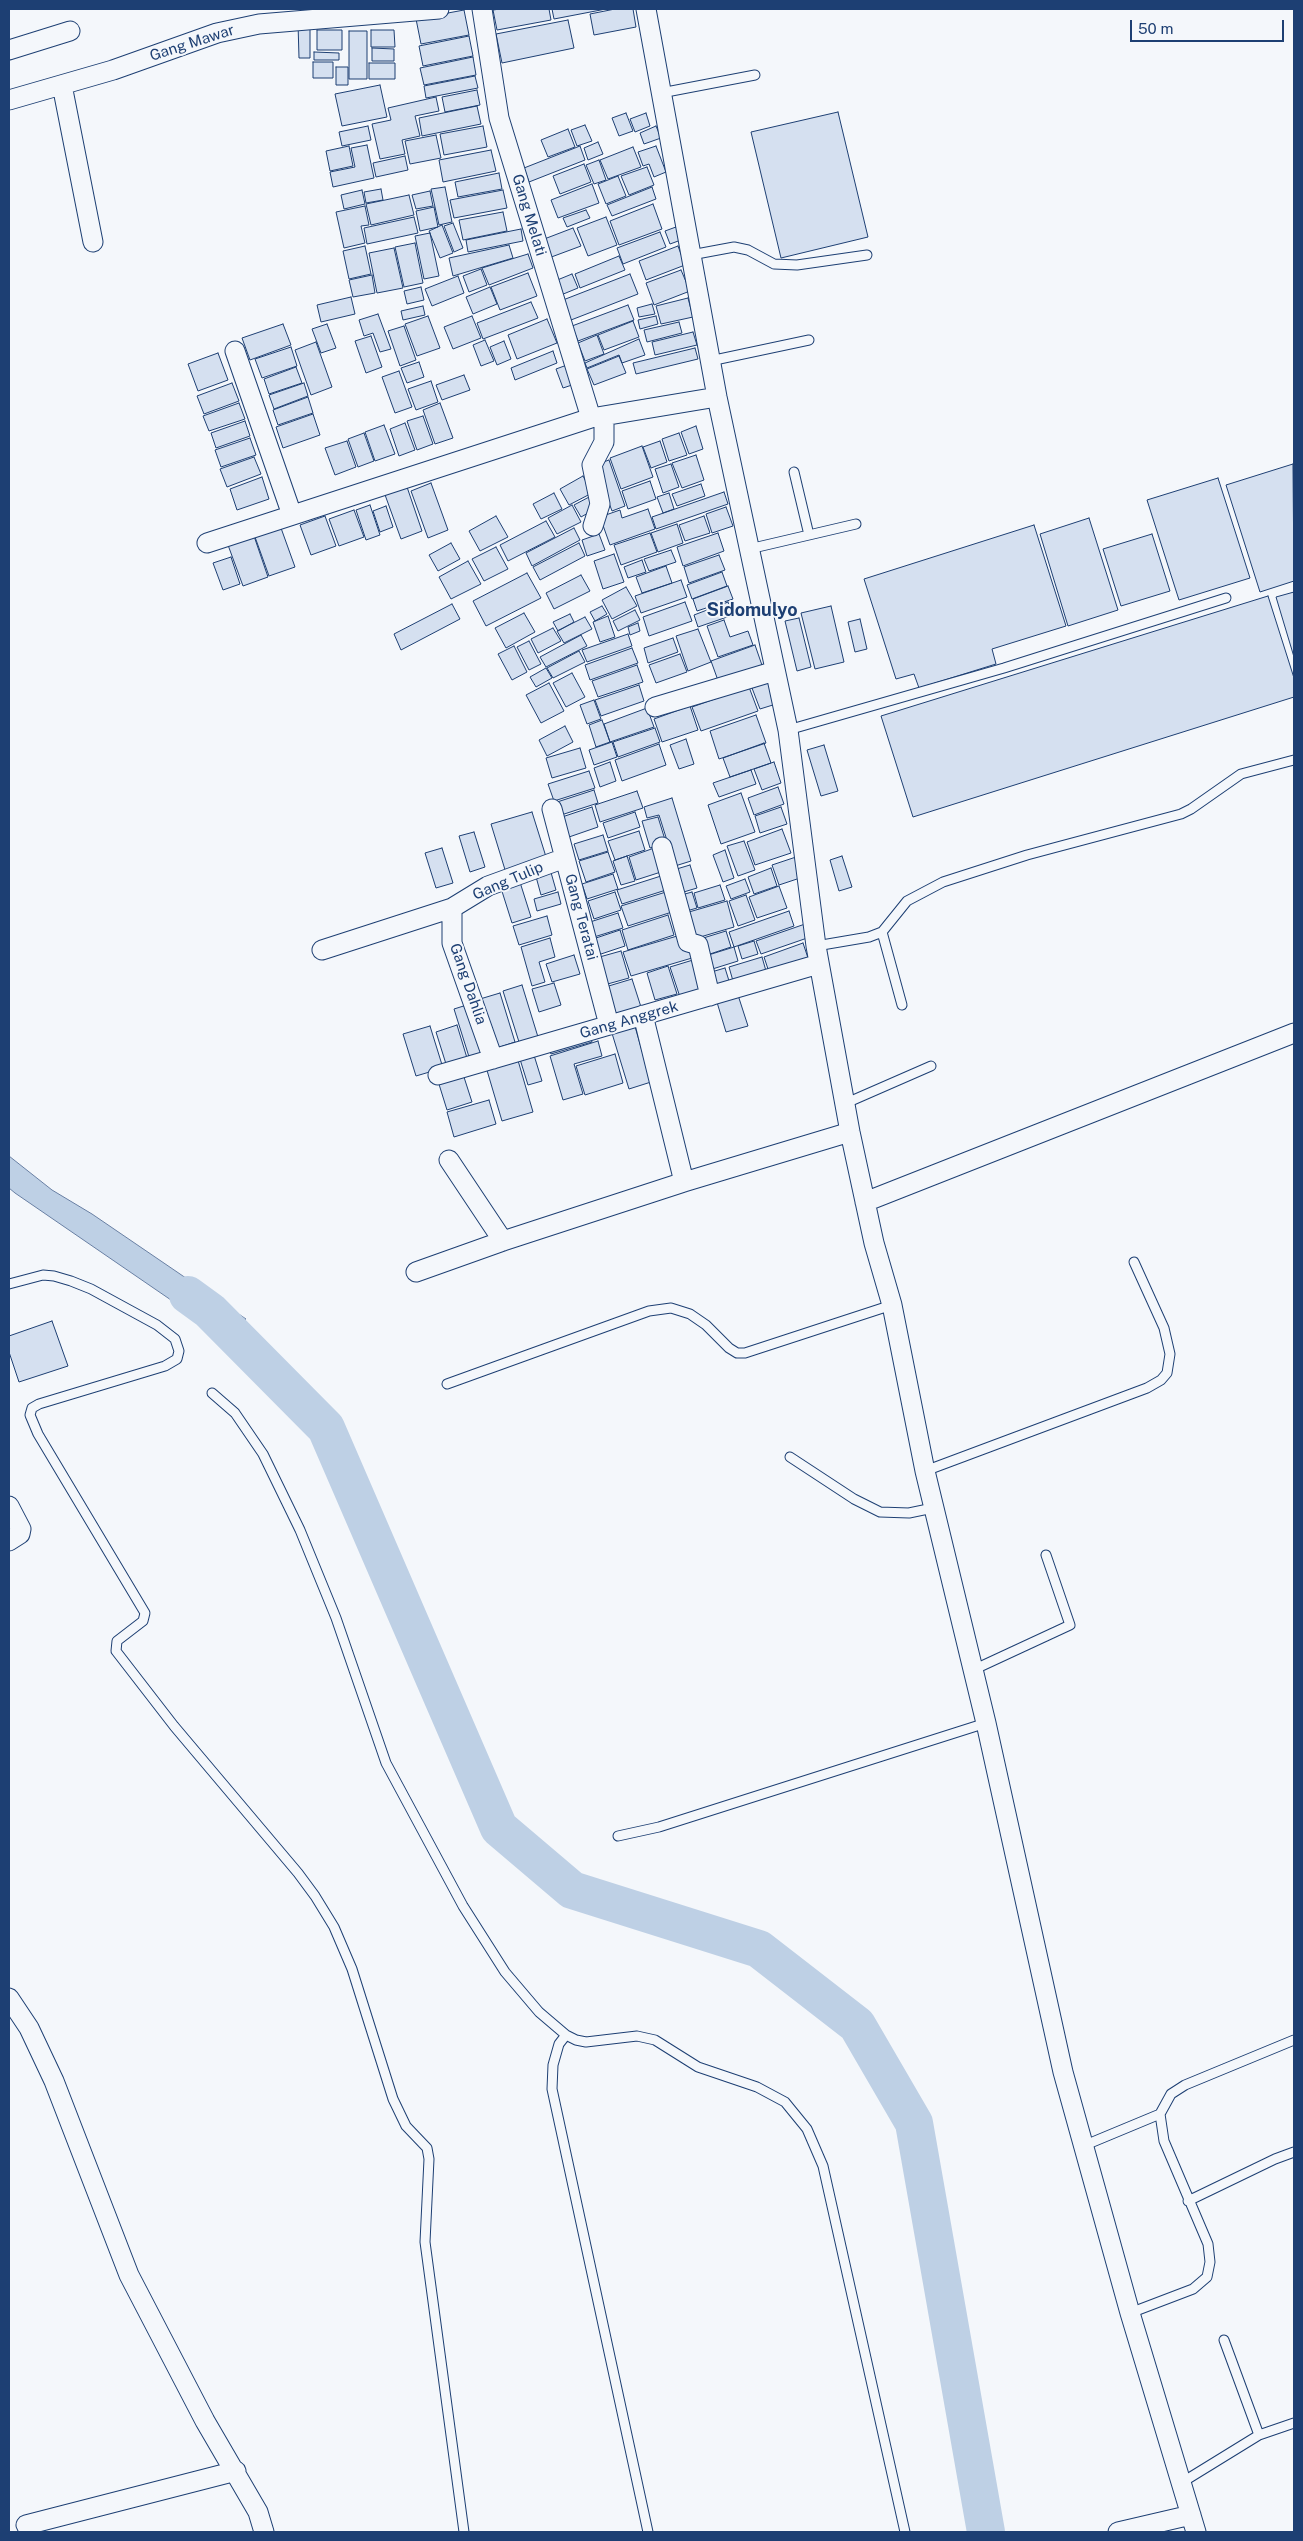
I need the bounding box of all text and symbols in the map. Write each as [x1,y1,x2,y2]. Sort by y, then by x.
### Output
scale bar [1133,10,1287,42]
text: 50 m [1138,20,1173,37]
street label: Gang Mawar [147,21,237,65]
street label: Gang Melati [508,172,550,258]
district label: Sidomulyo [706,599,798,621]
street label: Gang Tulip [470,858,546,904]
street label: Gang Teratai [561,872,601,962]
street label: Gang Dahlia [446,941,490,1027]
street label: Gang Anggrek [578,997,680,1043]

